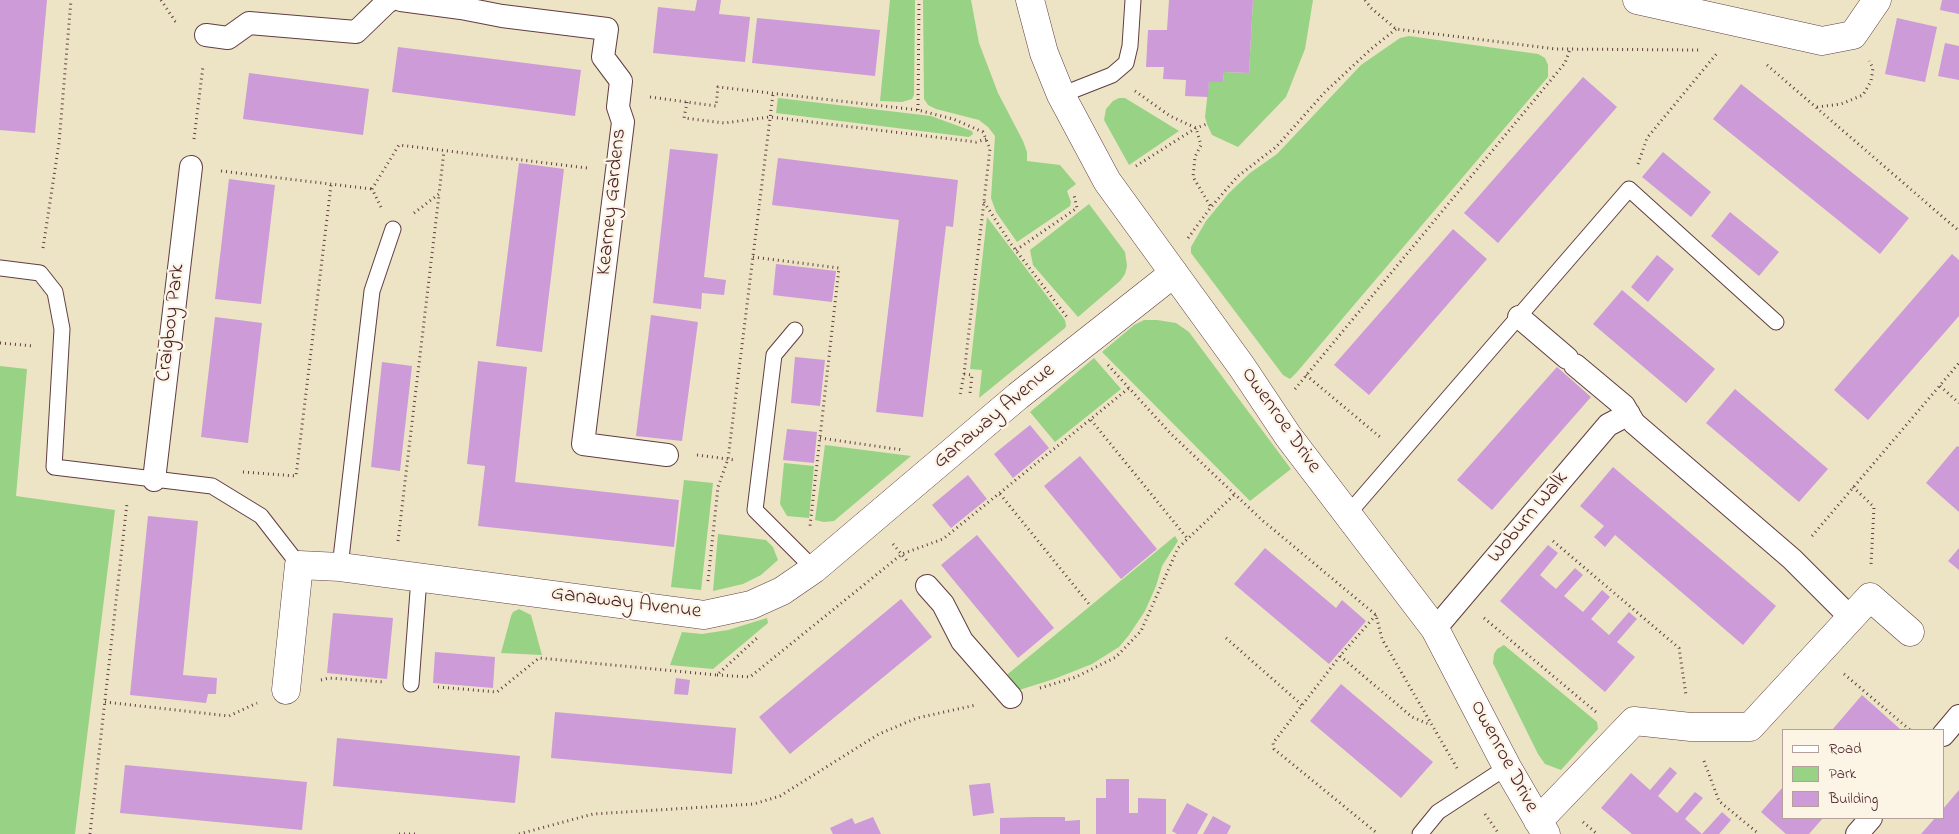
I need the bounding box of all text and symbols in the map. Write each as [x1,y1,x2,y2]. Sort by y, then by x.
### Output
street label: Kearney Gardens [593,127,633,277]
street label: Craigboy Park [152,263,192,383]
street label: Ganaway Avenue [929,359,1061,475]
street label: Owenroe Drive [1234,363,1326,479]
street label: Woburn Walk [1483,467,1575,569]
street label: Ganaway Avenue [550,582,702,626]
street label: Owenroe Drive [1463,697,1543,817]
legend [1782,729,1944,819]
text: Road [1829,738,1862,760]
text: Park [1829,763,1856,785]
text: Building [1829,788,1878,810]

